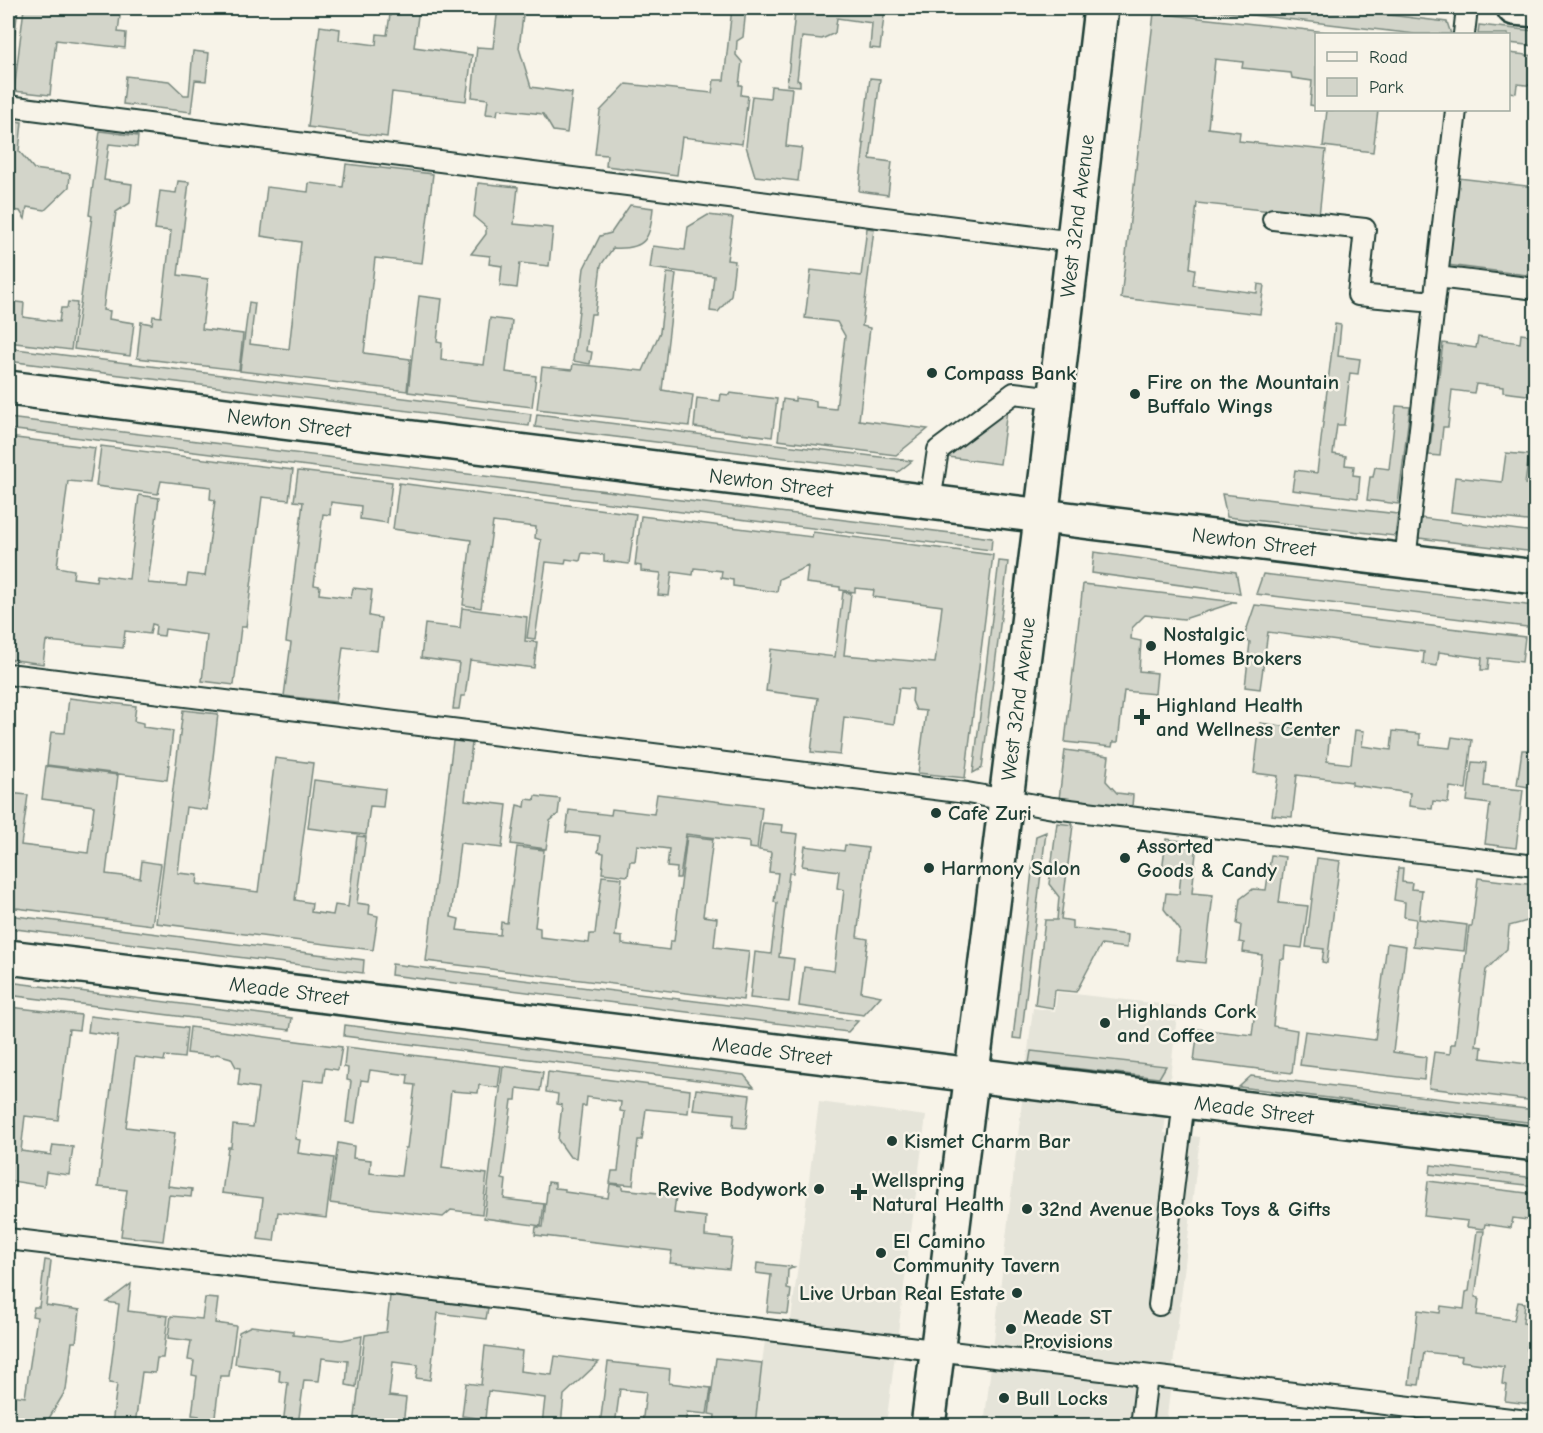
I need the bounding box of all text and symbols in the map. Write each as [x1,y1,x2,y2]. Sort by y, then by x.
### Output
legend [1315,33,1510,111]
text: Road [1369,47,1408,68]
text: Park [1369,77,1404,98]
street label: West 32nd Avenue [1055,133,1099,299]
place label: Compass Bank [944,361,1077,385]
marker: Compass Bank [925,366,939,380]
place label: Fire on the Mountain Buffalo Wings [1147,370,1339,418]
marker: Fire on the Mountain Buffalo Wings [1128,387,1142,401]
street label: Newton Street [226,403,353,443]
street label: Newton Street [708,463,835,503]
street label: Newton Street [1191,522,1318,562]
street label: West 32nd Avenue [996,616,1040,782]
place label: Nostalgic Homes Brokers [1163,622,1302,670]
marker: Nostalgic Homes Brokers [1144,639,1158,653]
place label: Highland Health and Wellness Center [1156,693,1341,741]
marker: Highland Health and Wellness Center [1133,708,1151,726]
place label: Cafe Zuri [948,801,1032,825]
marker: Cafe Zuri [929,806,943,820]
place label: Assorted Goods & Candy [1137,834,1277,882]
marker: Assorted Goods & Candy [1118,851,1132,865]
place label: Harmony Salon [941,856,1081,880]
marker: Harmony Salon [922,861,936,875]
street label: Meade Street [228,972,351,1010]
place label: Highlands Cork and Coffee [1117,999,1257,1047]
marker: Highlands Cork and Coffee [1098,1016,1112,1030]
street label: Meade Street [711,1032,834,1070]
street label: Meade Street [1193,1091,1316,1129]
place label: Kismet Charm Bar [904,1129,1071,1153]
marker: Kismet Charm Bar [885,1134,899,1148]
place label: Wellspring Natural Health [872,1168,1004,1216]
place label: Revive Bodywork [657,1177,808,1201]
marker: Revive Bodywork [812,1182,826,1196]
marker: Wellspring Natural Health [850,1183,868,1201]
place label: 32nd Avenue Books Toys & Gifts [1039,1197,1331,1221]
marker: 32nd Avenue Books Toys & Gifts [1020,1202,1034,1216]
place label: El Camino Community Tavern [893,1229,1060,1277]
marker: El Camino Community Tavern [874,1246,888,1260]
place label: Live Urban Real Estate [799,1281,1005,1305]
marker: Live Urban Real Estate [1010,1286,1024,1300]
place label: Meade ST Provisions [1023,1305,1113,1353]
marker: Meade ST Provisions [1004,1322,1018,1336]
place label: Bull Locks [1016,1386,1108,1410]
marker: Bull Locks [997,1391,1011,1405]

